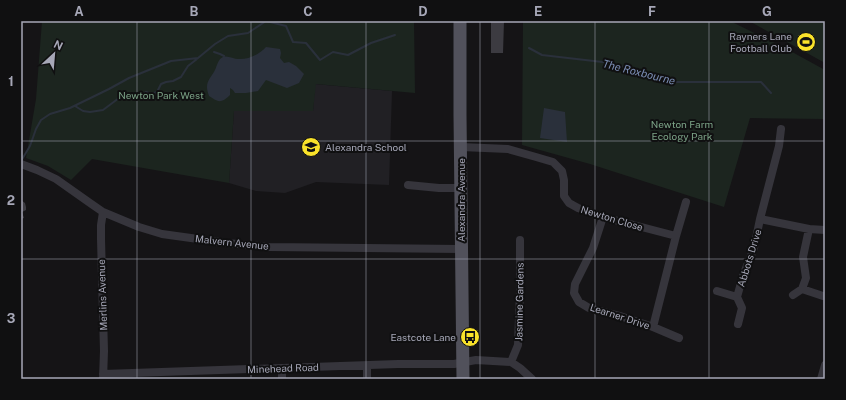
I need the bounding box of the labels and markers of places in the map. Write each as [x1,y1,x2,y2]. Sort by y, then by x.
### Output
place label: Rayners Lane Football Club [729,30,792,54]
sports icon: Rayners Lane Football Club [795,31,817,53]
school or university icon: Alexandra School [300,136,322,158]
place label: Alexandra School [325,141,407,153]
bus stop icon: Eastcote Lane [459,326,481,348]
place label: Eastcote Lane [390,331,456,343]

